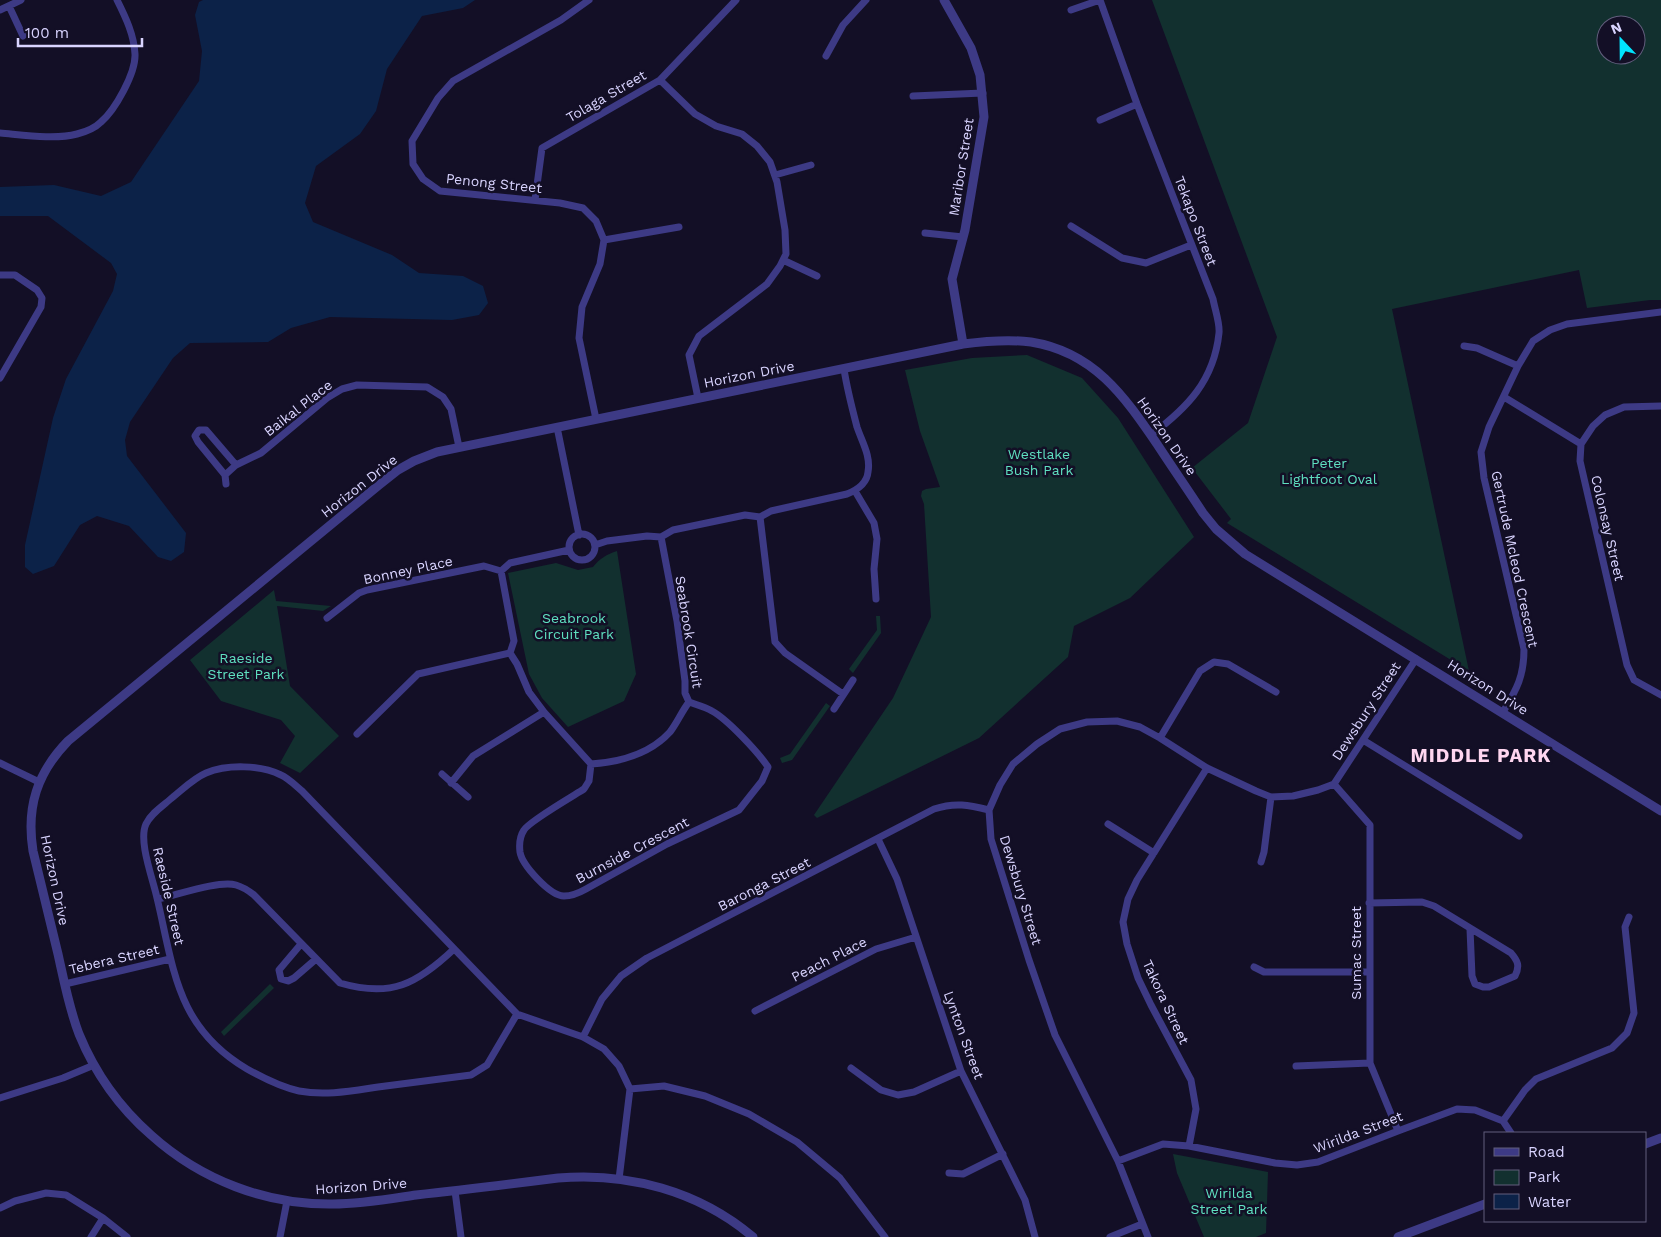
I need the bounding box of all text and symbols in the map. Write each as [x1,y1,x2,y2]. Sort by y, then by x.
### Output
scale bar [18,15,141,47]
north arrow [1596,15,1646,65]
text: N [1608,19,1624,37]
text: 100 m [25,24,69,42]
street label: Tolaga Street [563,67,649,125]
street label: Maribor Street [945,117,977,217]
street label: Penong Street [445,170,543,196]
street label: Tekapo Street [1172,174,1221,268]
street label: Horizon Drive [702,357,796,391]
street label: Baikal Place [261,377,335,439]
street label: Horizon Drive [1134,394,1200,478]
park label: Westlake Bush Park [1005,446,1073,478]
street label: Horizon Drive [318,451,400,521]
park label: Peter Lightfoot Oval [1281,455,1378,487]
street label: Gertrude Mcleod Crescent [1488,469,1542,649]
street label: Colonsay Street [1588,474,1628,583]
street label: Bonney Place [362,553,454,587]
street label: Seabrook Circuit [672,575,706,689]
park label: Seabrook Circuit Park [534,610,614,642]
park label: Raeside Street Park [207,650,285,682]
street label: Horizon Drive [1445,656,1531,718]
street label: Dewsbury Street [1328,659,1404,763]
district label: MIDDLE PARK [1410,744,1552,767]
street label: Burnside Crescent [573,813,691,887]
street label: Horizon Drive [38,833,72,927]
street label: Dewsbury Street [997,833,1045,947]
street label: Raeside Street [150,845,188,947]
street label: Baronga Street [715,854,813,914]
street label: Sumac Street [1348,906,1364,1000]
street label: Peach Place [789,933,869,985]
street label: Tebera Street [67,941,161,977]
street label: Takora Street [1140,957,1193,1047]
street label: Lynton Street [941,989,987,1081]
street label: Wirilda Street [1311,1108,1405,1156]
legend [1484,1132,1646,1222]
text: Road [1528,1143,1565,1161]
text: Park [1528,1168,1561,1186]
street label: Horizon Drive [315,1175,407,1197]
park label: Wirilda Street Park [1190,1185,1268,1217]
text: Water [1528,1193,1571,1211]

